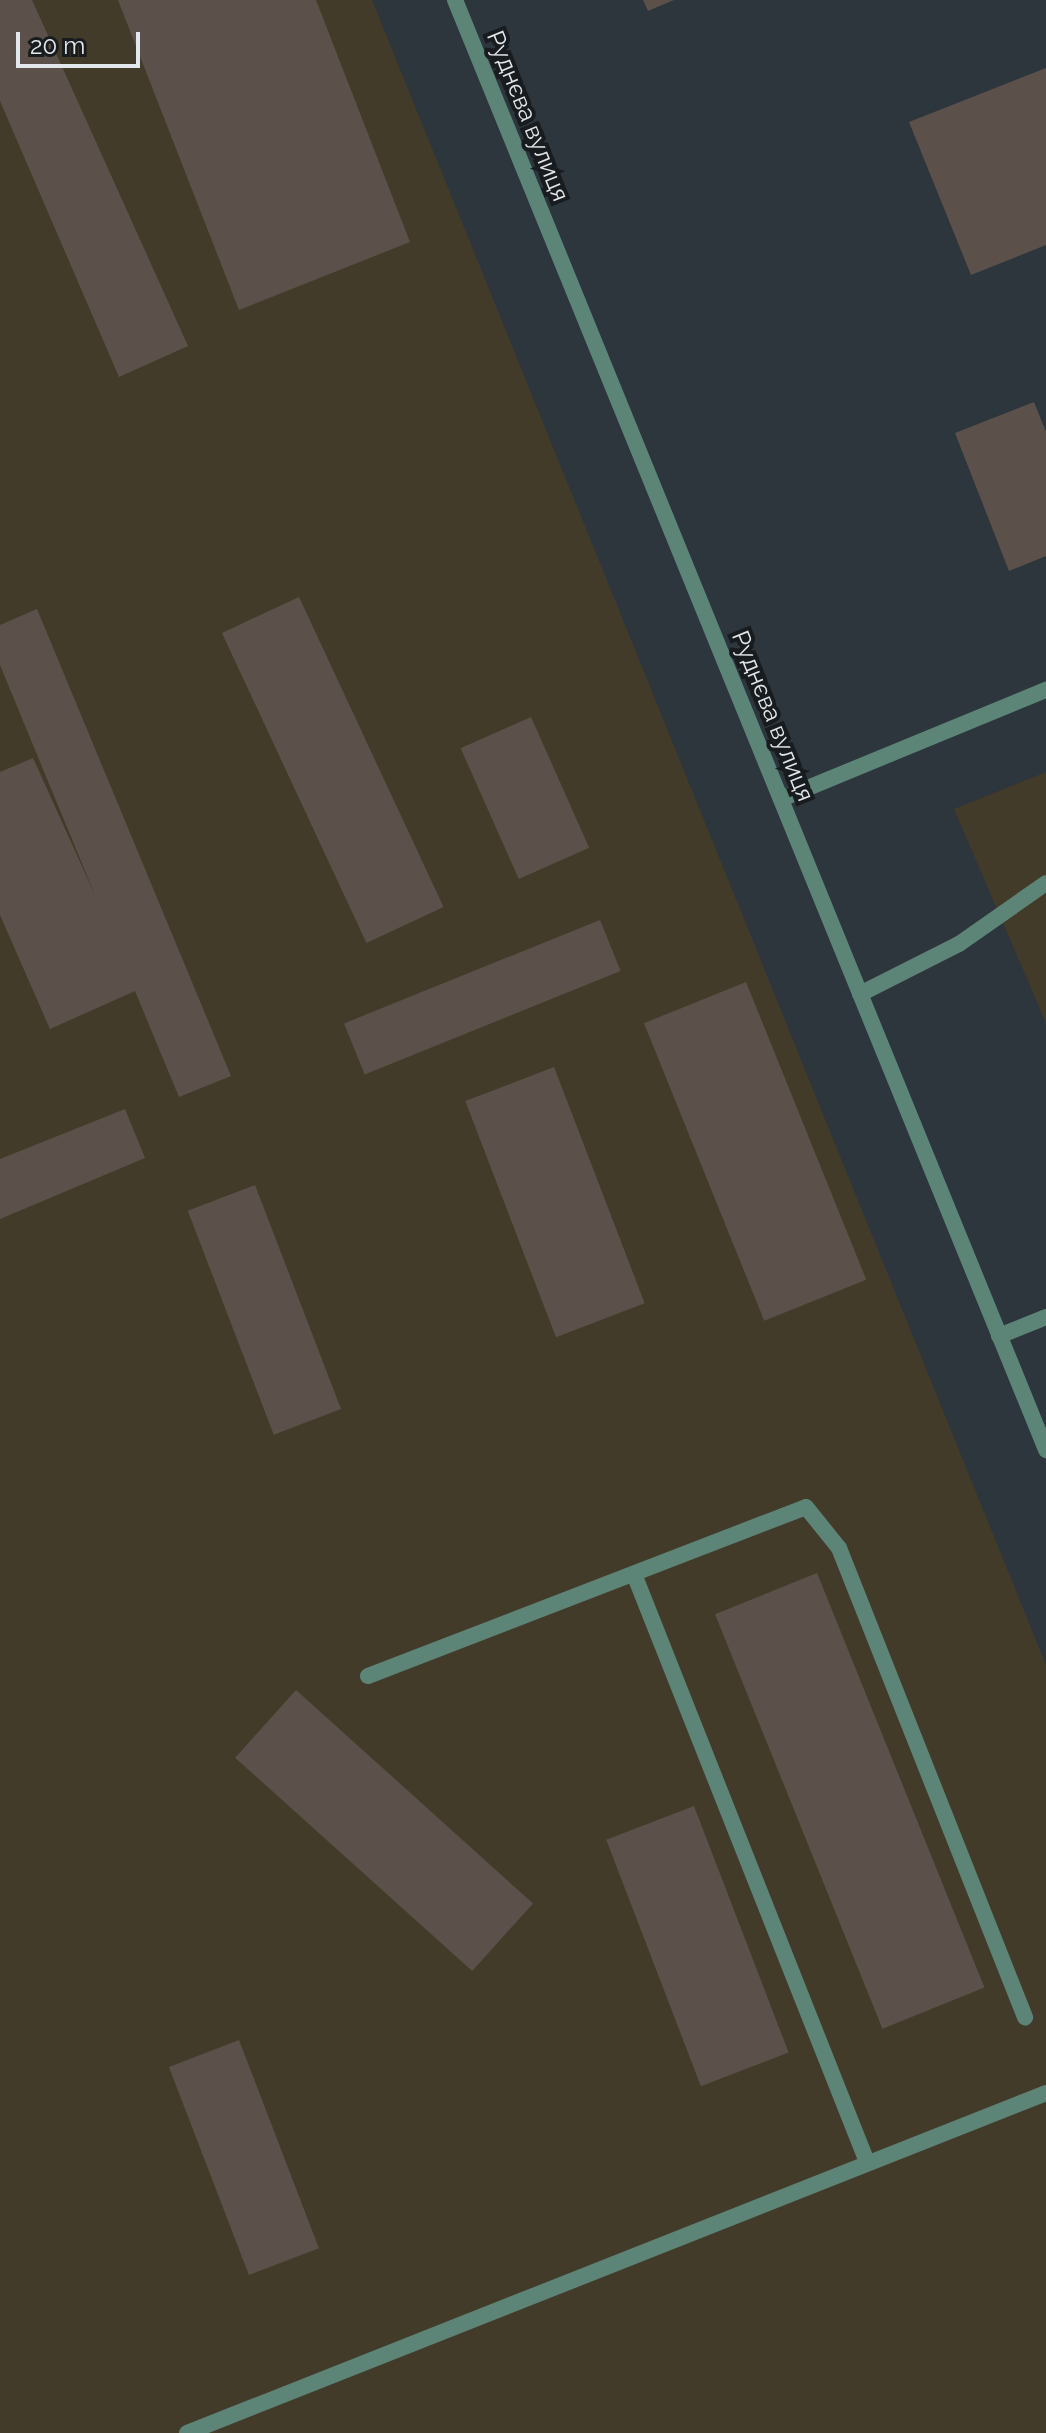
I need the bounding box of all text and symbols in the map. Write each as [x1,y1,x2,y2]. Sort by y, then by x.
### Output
scale bar [20,16,144,66]
street label: Руднєва вулиця [481,27,575,205]
text: 20 m [30,31,85,60]
street label: Руднєва вулиця [726,627,820,805]

